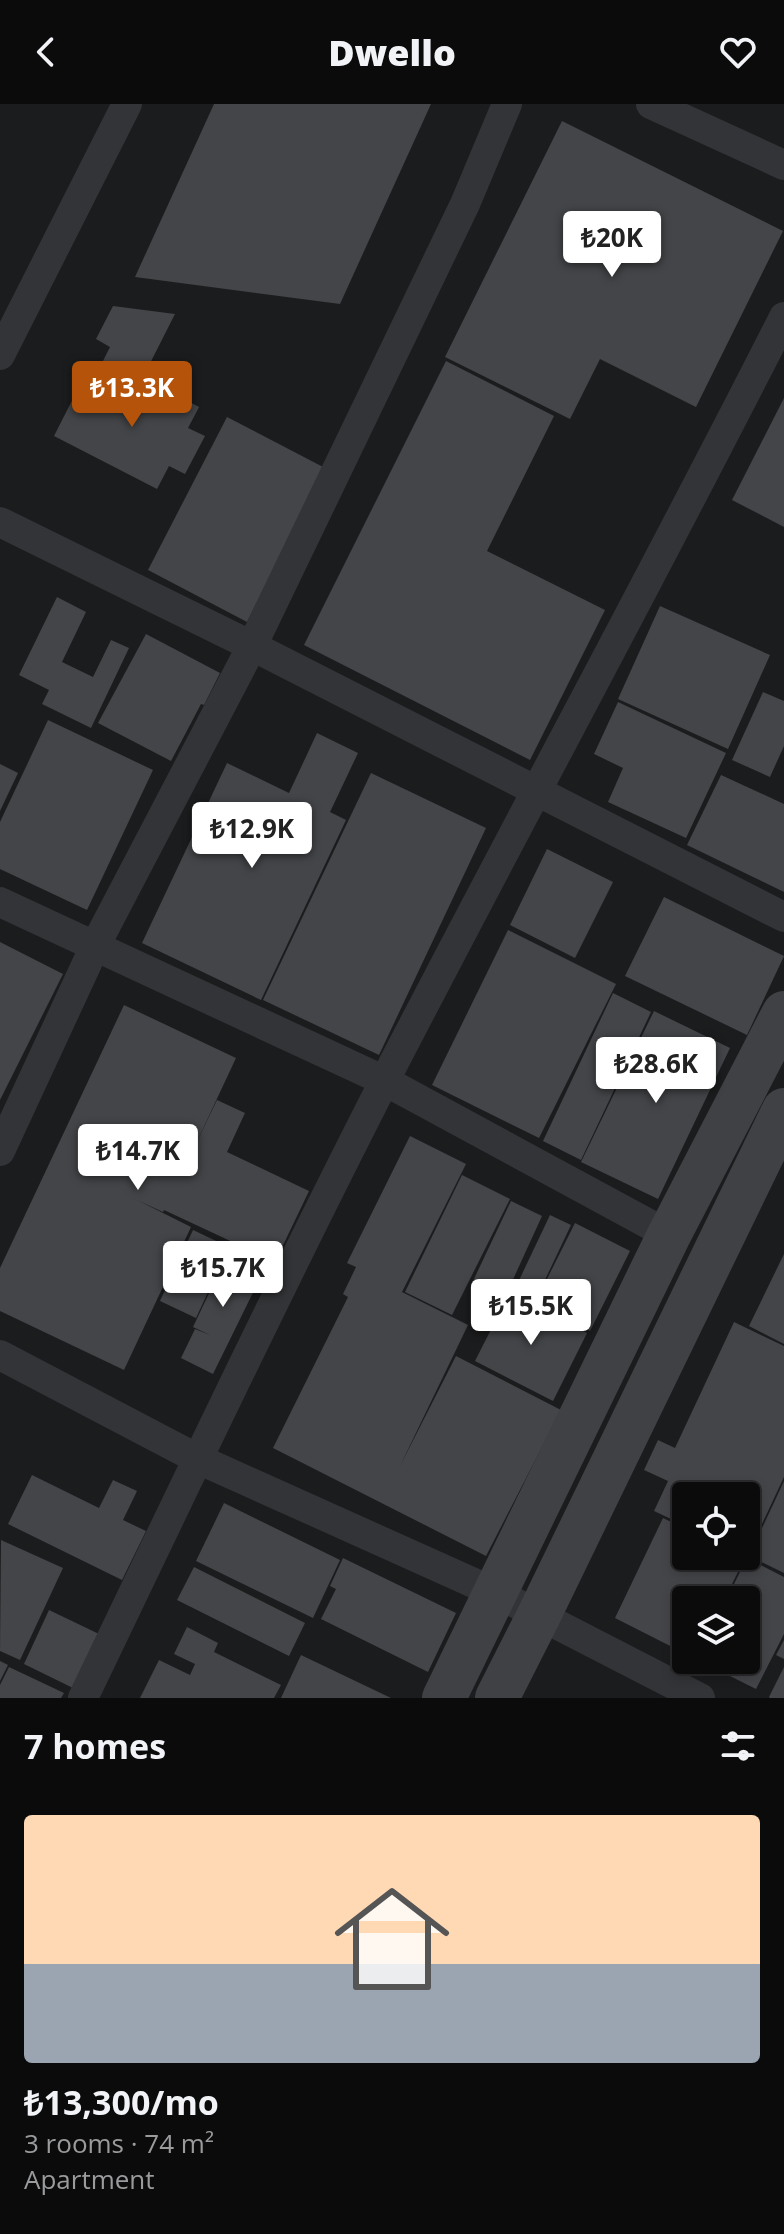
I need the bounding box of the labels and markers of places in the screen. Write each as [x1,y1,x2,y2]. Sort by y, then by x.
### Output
pin: ₺20K [565,211,659,279]
pin: ₺13.3K [67,361,197,429]
pin: ₺12.9K [187,802,317,870]
pin: ₺28.6K [591,1037,721,1105]
pin: ₺14.7K [73,1124,203,1192]
pin: ₺15.7K [158,1241,288,1309]
pin: ₺15.5K [466,1279,596,1347]

